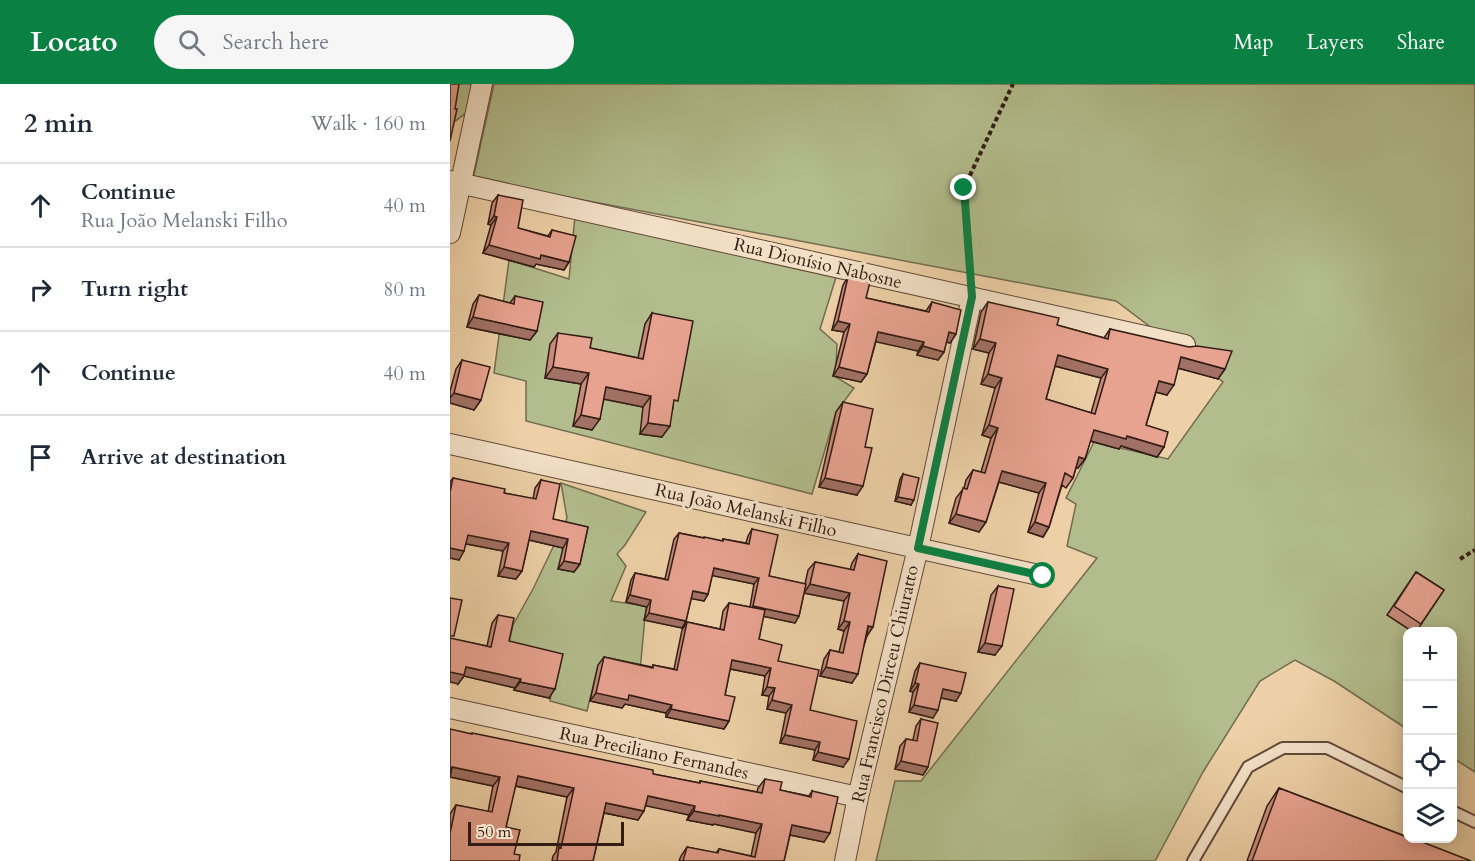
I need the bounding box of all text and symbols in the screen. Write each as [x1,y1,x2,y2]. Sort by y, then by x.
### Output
search box [154,15,574,69]
text: Locato [30,23,118,61]
icon: search [175,26,208,59]
text: Search here [223,27,329,57]
text: Map [1234,28,1274,57]
text: Layers [1307,28,1364,57]
text: Share [1397,28,1445,57]
text: 2 min [24,106,93,141]
text: Walk · 160 m [311,110,426,137]
route end [950,174,976,200]
text: Continue [81,177,176,207]
icon: ahead [24,189,57,222]
text: 40 m [383,192,426,219]
text: Rua João Melanski Filho [81,207,288,234]
street label: Rua Dionísio Nabosne [731,232,905,295]
icon: right [24,273,57,306]
text: Turn right [81,274,188,304]
text: 80 m [383,276,426,303]
icon: ahead [24,357,57,390]
text: Continue [81,358,176,388]
text: 40 m [383,360,426,387]
icon: arrive [24,441,57,474]
text: Arrive at destination [81,442,286,472]
street label: Rua João Melanski Filho [652,477,840,544]
route start [1029,562,1055,588]
street label: Rua Francisco Dirceu Chiuratto [846,563,925,805]
map controls [1403,627,1457,843]
button: + [1403,627,1457,681]
button: − [1403,681,1457,735]
street label: Rua Preciliano Fernandes [557,721,751,786]
button: locate [1403,735,1457,789]
button: layers [1403,789,1457,843]
scale bar [468,819,624,846]
text: 50 m [477,821,511,843]

